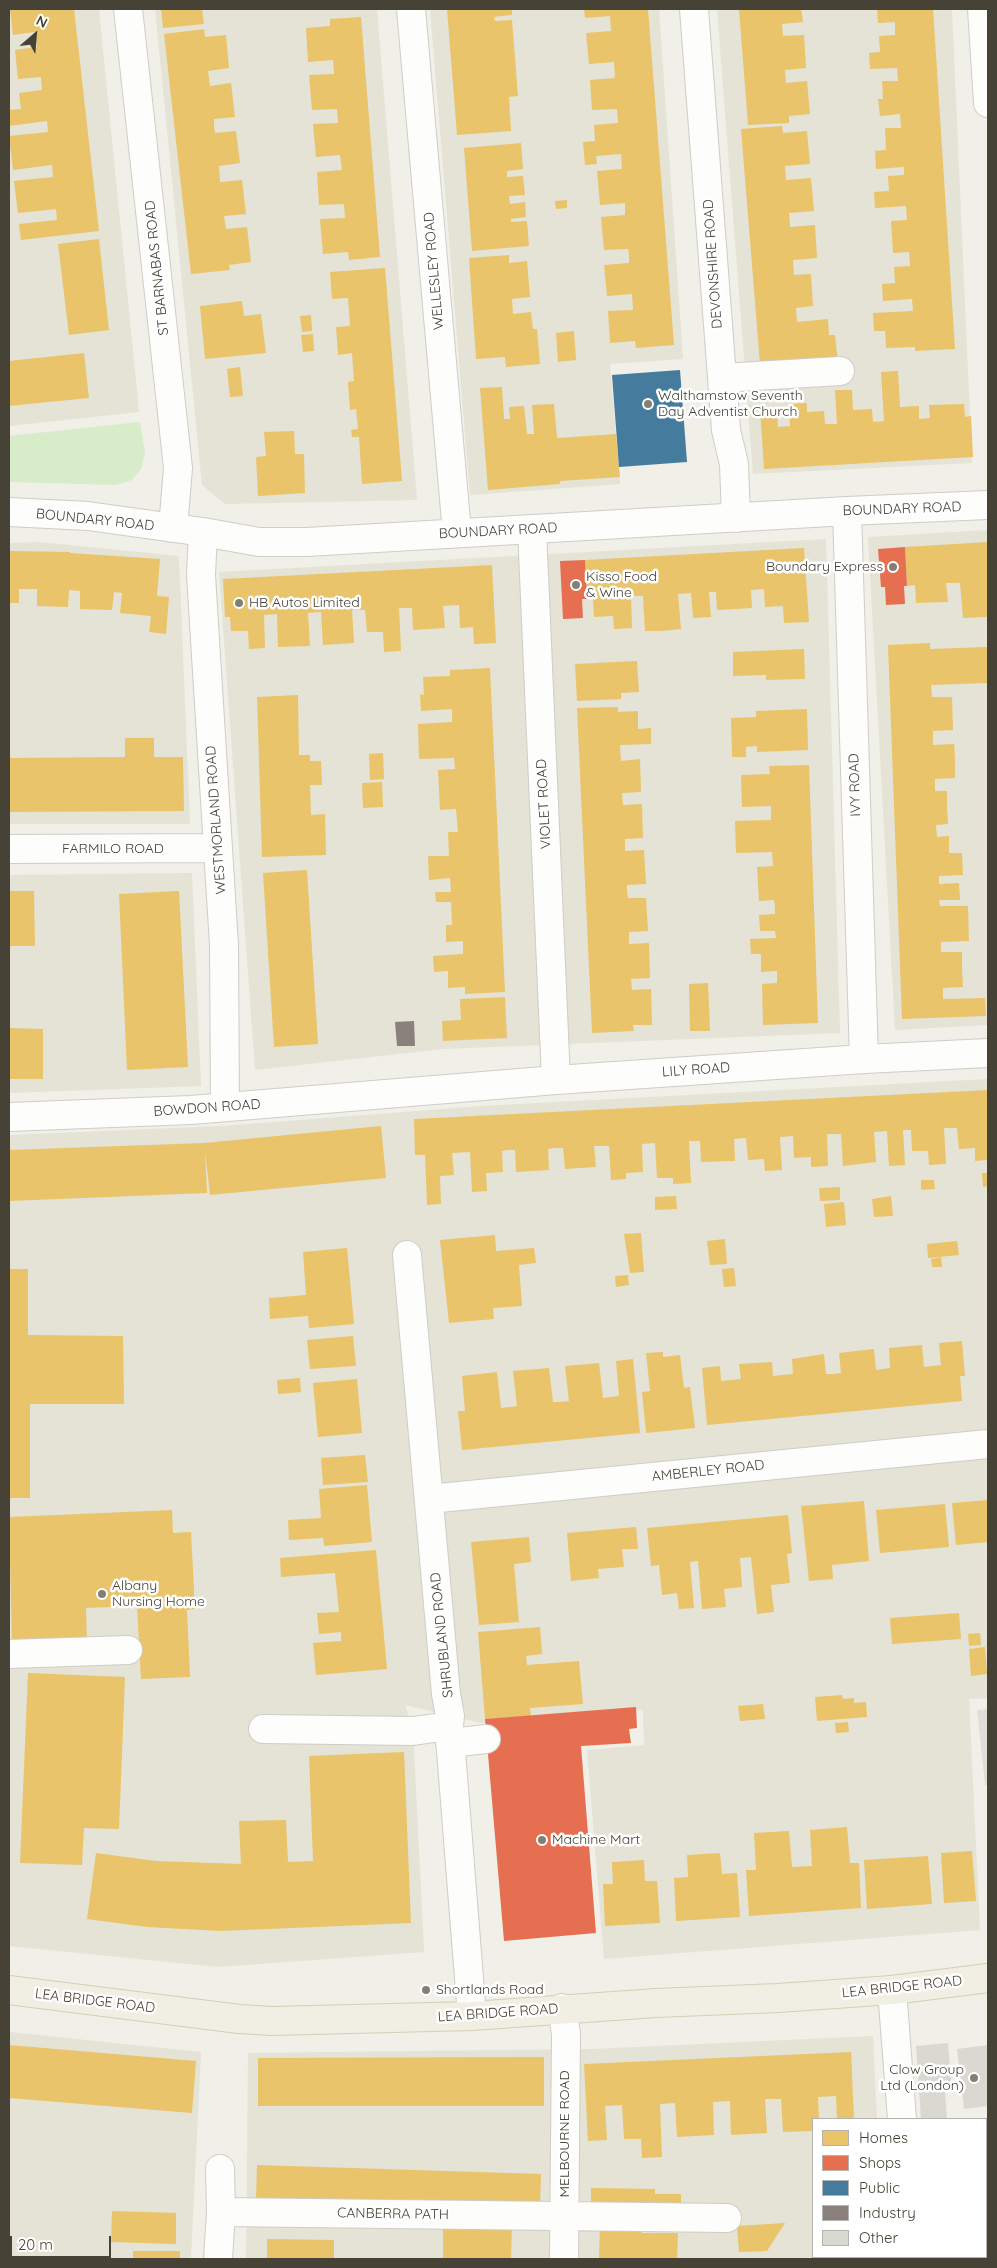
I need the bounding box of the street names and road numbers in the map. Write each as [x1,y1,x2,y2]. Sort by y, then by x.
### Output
street label: DEVONSHIRE ROAD [700,199,726,329]
street label: ST BARNABAS ROAD [142,200,172,336]
street label: WELLESLEY ROAD [420,211,448,331]
street label: BOUNDARY ROAD [842,499,962,519]
street label: BOUNDARY ROAD [35,505,155,535]
street label: BOUNDARY ROAD [438,520,558,542]
street label: WESTMORLAND ROAD [202,745,230,895]
street label: IVY ROAD [845,753,865,817]
street label: VIOLET ROAD [533,759,555,849]
street label: FARMILO ROAD [62,841,164,857]
street label: LILY ROAD [661,1059,731,1081]
street label: BOWDON ROAD [153,1096,261,1120]
street label: AMBERLEY ROAD [651,1457,765,1485]
street label: SHRUBLAND ROAD [427,1571,457,1699]
street label: LEA BRIDGE ROAD [841,1972,963,2002]
street label: LEA BRIDGE ROAD [34,1985,156,2017]
street label: LEA BRIDGE ROAD [437,2000,559,2026]
street label: MELBOURNE ROAD [557,2070,573,2198]
street label: CANBERRA PATH [337,2205,449,2223]

